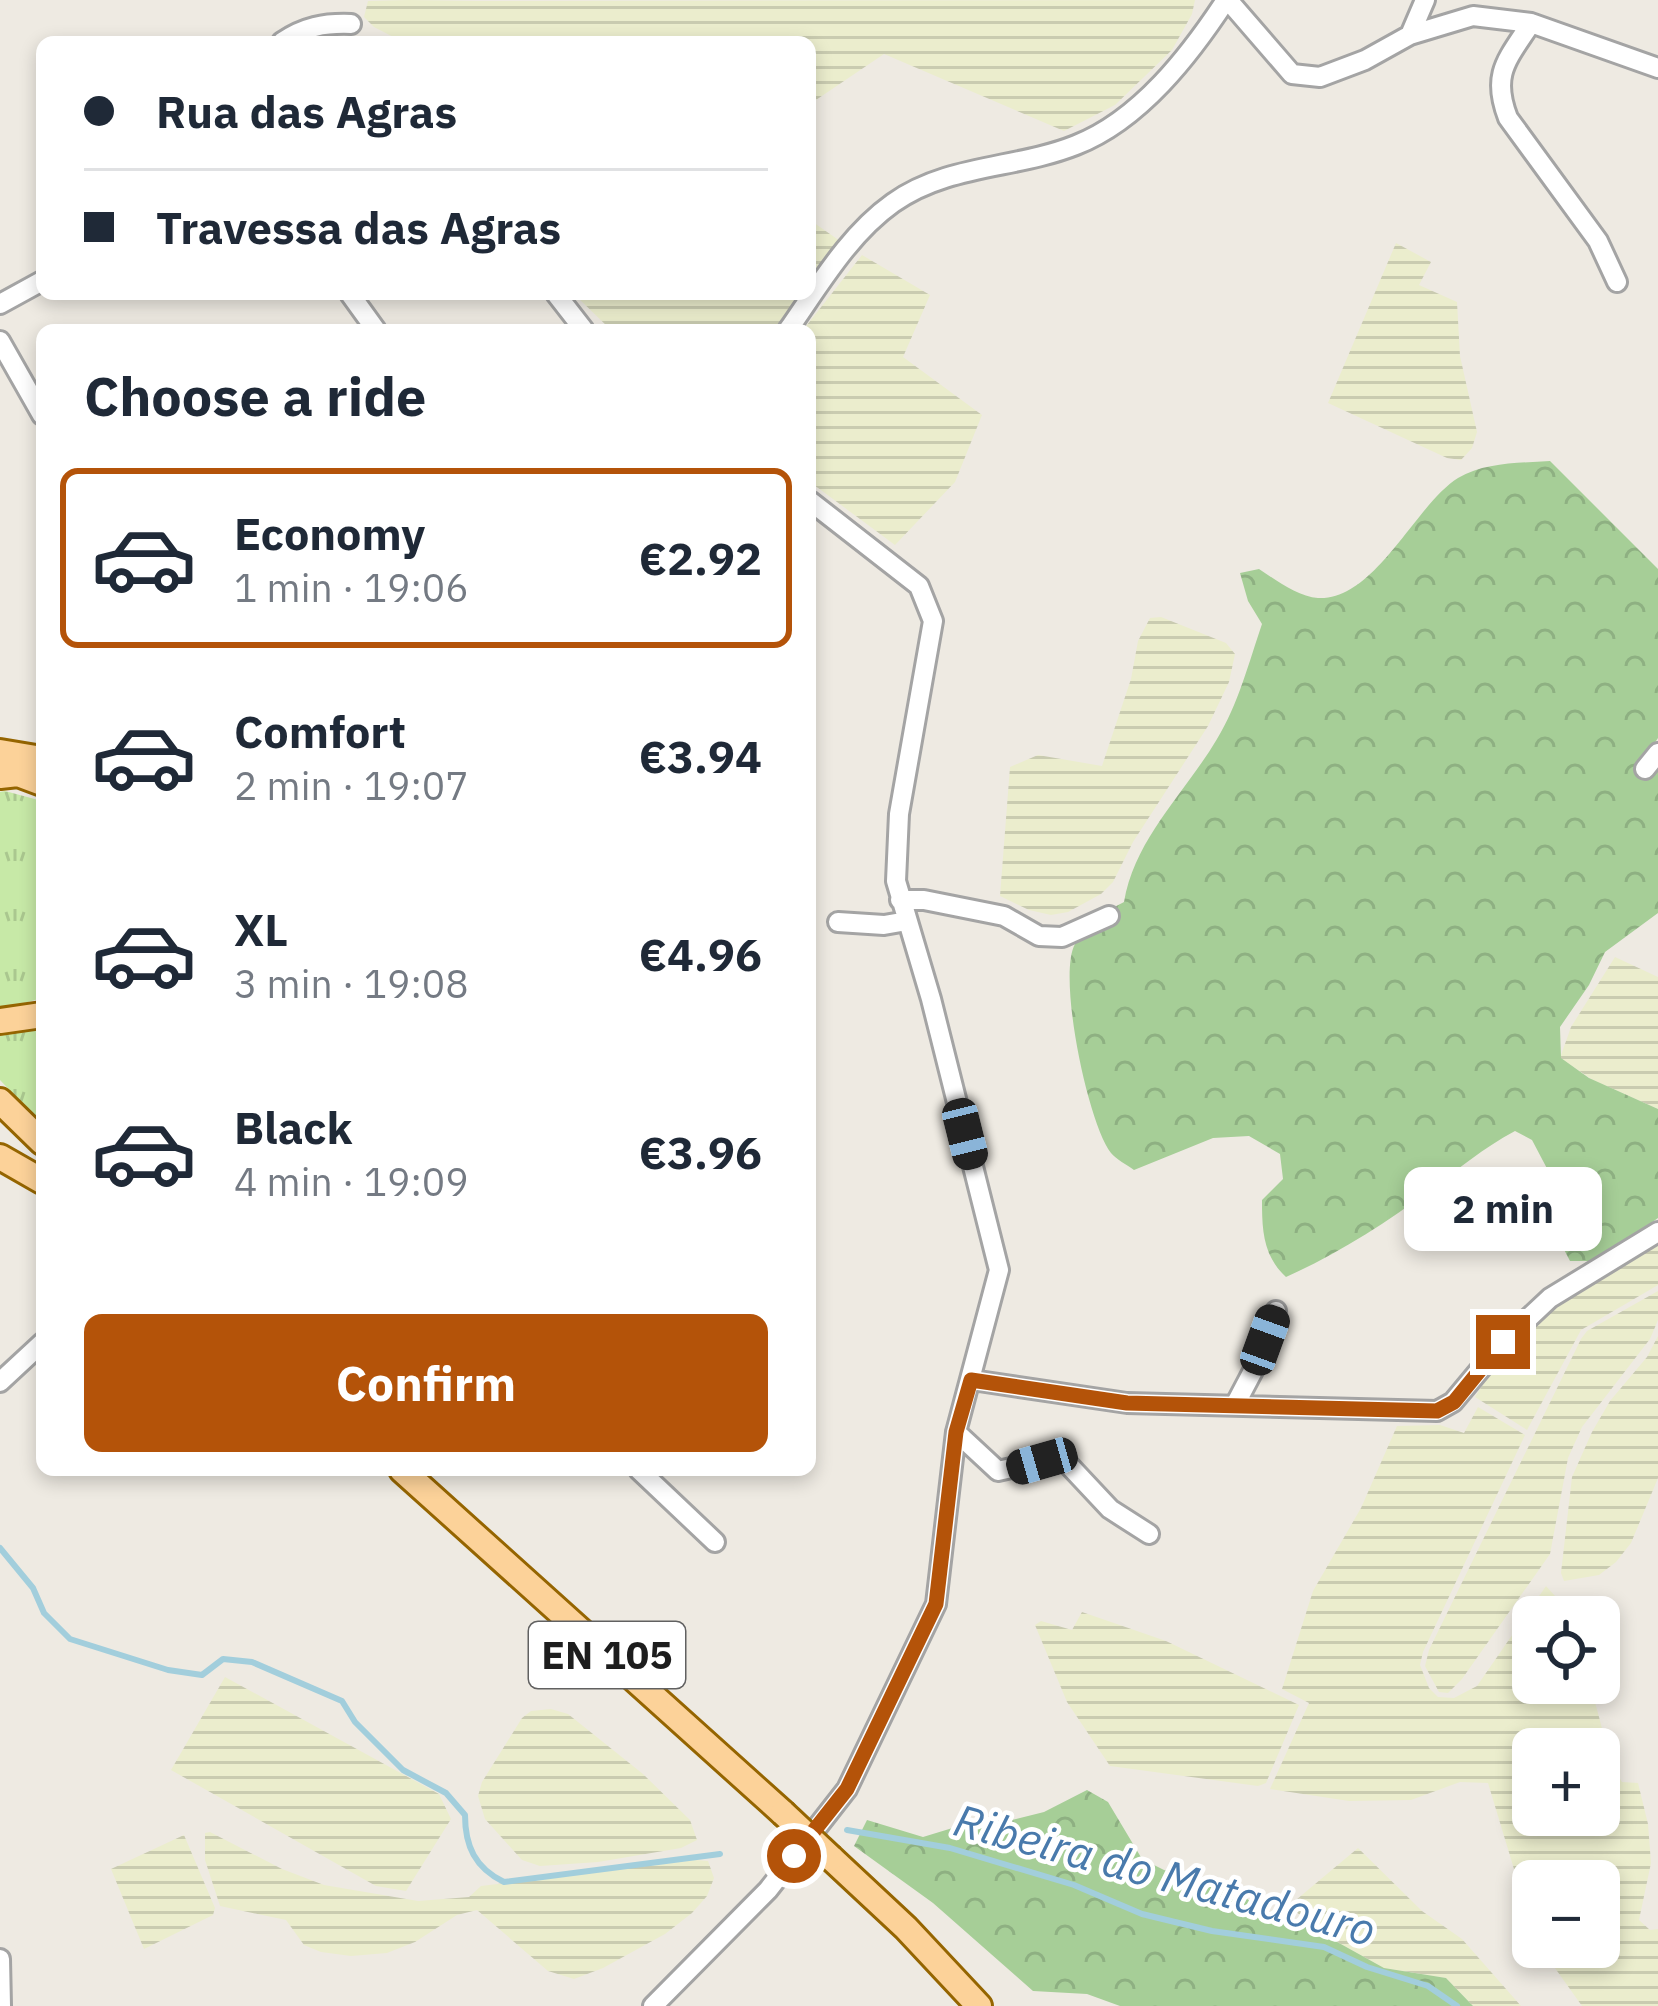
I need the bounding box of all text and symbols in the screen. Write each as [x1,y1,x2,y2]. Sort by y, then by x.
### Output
text: Rua das Agras [156,82,457,140]
text: Travessa das Agras [156,198,561,256]
text: Choose a ride [84,361,426,431]
icon: car [90,504,198,612]
text: Economy [234,504,425,562]
text: €2.92 [639,529,762,587]
text: 1 min · 19:06 [234,562,469,613]
icon: car [90,702,198,810]
text: Comfort [234,702,406,760]
text: €3.94 [639,727,762,785]
text: 2 min · 19:07 [234,760,469,811]
icon: car [90,900,198,1008]
text: XL [234,900,288,958]
text: €4.96 [639,925,762,983]
text: 3 min · 19:08 [234,958,469,1009]
car [939,1095,991,1173]
icon: car [90,1098,198,1206]
text: Black [234,1098,353,1156]
text: €3.96 [639,1123,762,1181]
text: 4 min · 19:09 [234,1156,469,1207]
callout: 2 min [1404,1168,1602,1252]
text: 2 min [1452,1183,1554,1234]
car [1236,1300,1294,1380]
button: Confirm [84,1314,768,1452]
route end [1476,1315,1530,1369]
car [1002,1434,1082,1488]
map controls [1512,1596,1620,1968]
button: locate [1512,1596,1620,1704]
road number: EN 105 [529,1622,685,1688]
button: + [1512,1728,1620,1836]
water label: Ribeira do Matadouro [948,1790,1382,1958]
route start [767,1829,821,1883]
button: − [1512,1860,1620,1968]

